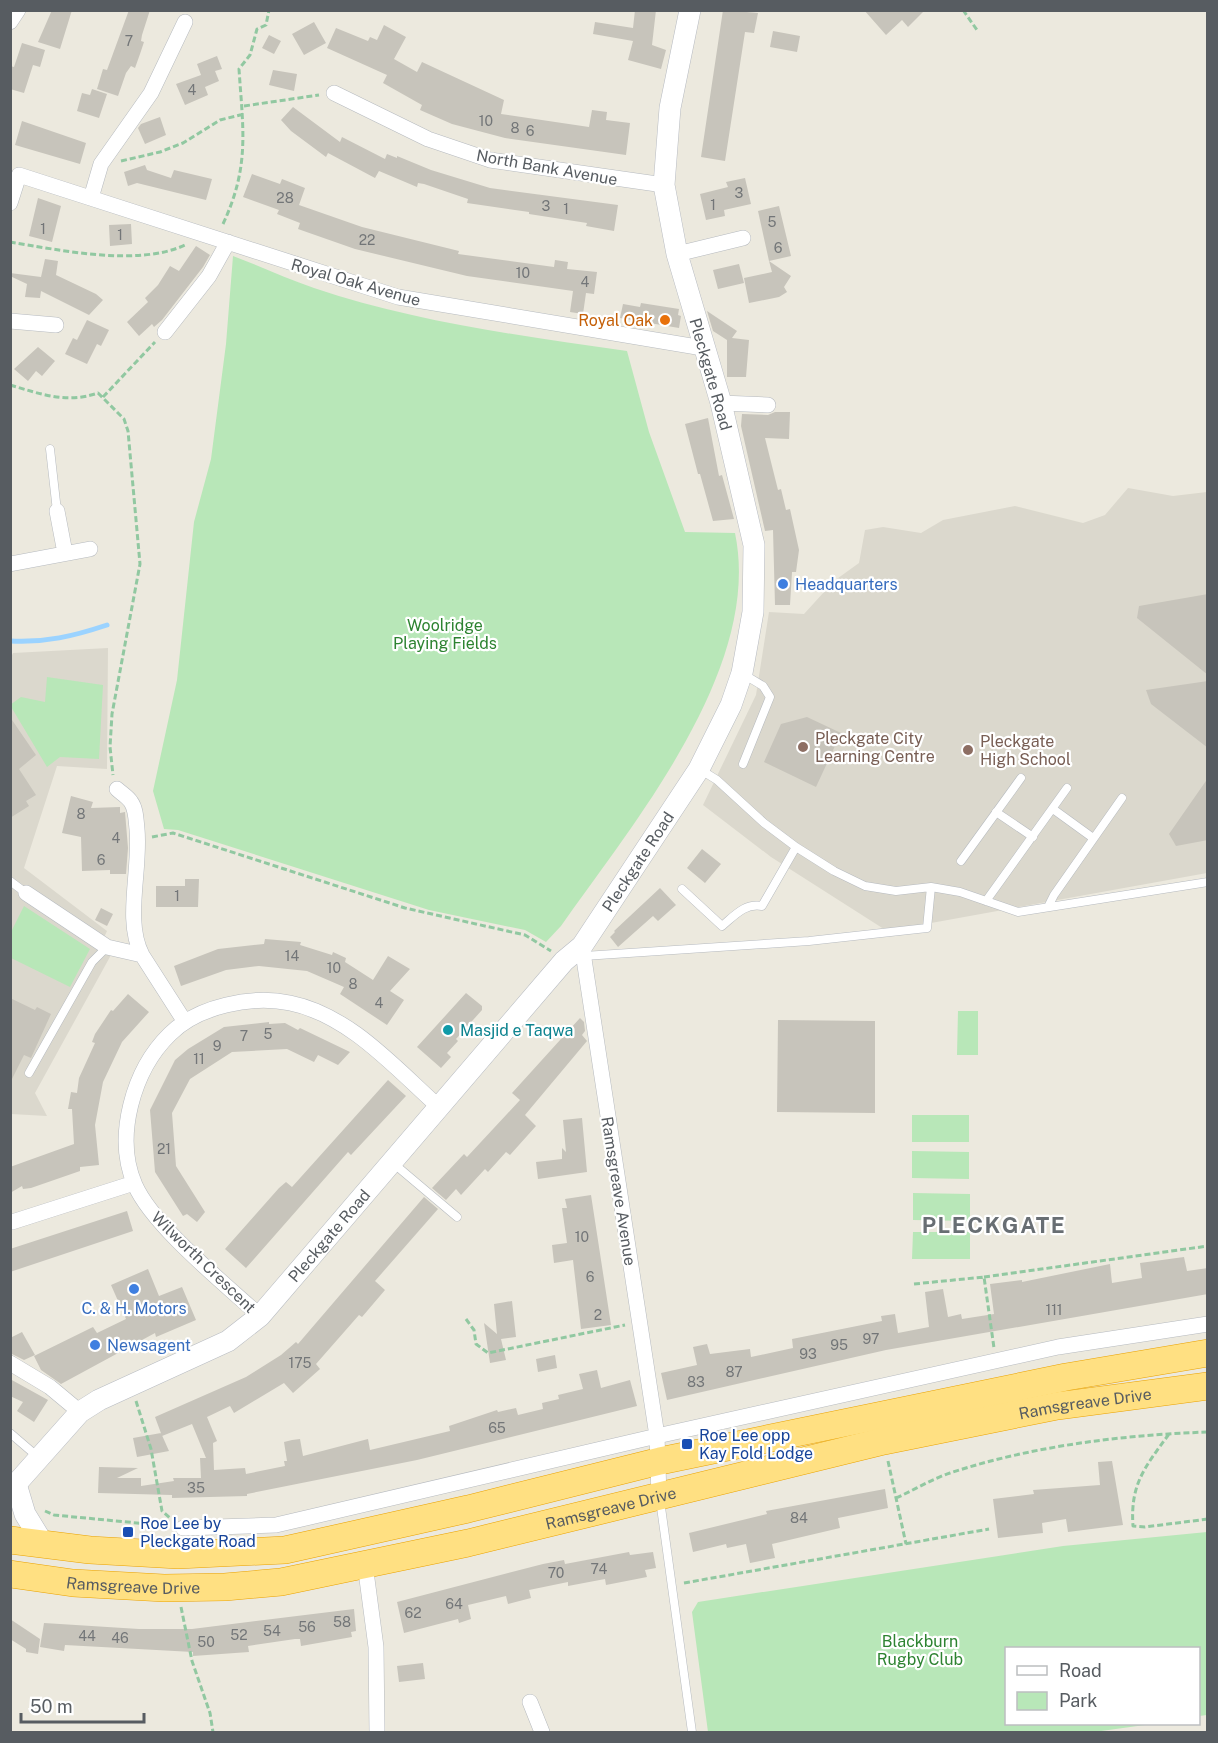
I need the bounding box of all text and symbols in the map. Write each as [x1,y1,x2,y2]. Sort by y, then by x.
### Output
house number: 7 [125,33,133,49]
house number: 4 [188,82,197,98]
house number: 10 [479,113,493,129]
house number: 8 [510,120,520,136]
house number: 6 [526,123,535,139]
street label: North Bank Avenue [475,146,619,189]
house number: 3 [735,185,744,201]
house number: 28 [276,190,294,206]
house number: 1 [710,197,716,213]
house number: 3 [542,198,551,214]
house number: 1 [563,201,569,217]
house number: 5 [768,214,777,230]
house number: 1 [40,221,46,237]
house number: 1 [117,227,123,243]
house number: 22 [359,232,375,248]
house number: 6 [774,240,783,256]
street label: Royal Oak Avenue [289,255,423,310]
house number: 10 [516,265,530,281]
house number: 4 [581,274,590,290]
place label: Royal Oak [578,311,653,330]
marker: Royal Oak [658,313,672,327]
street label: Pleckgate Road [685,316,736,432]
place label: Headquarters [795,575,898,594]
marker: Headquarters [776,577,790,591]
park label: Woolridge Playing Fields [393,616,497,653]
place label: Pleckgate City Learning Centre [815,729,935,766]
place label: Pleckgate High School [980,732,1071,769]
marker: Pleckgate City Learning Centre [796,740,810,754]
marker: Pleckgate High School [961,743,975,757]
house number: 8 [76,806,86,822]
street label: Pleckgate Road [598,808,678,916]
house number: 4 [112,830,121,846]
house number: 6 [97,852,106,868]
house number: 1 [174,888,180,904]
house number: 14 [285,948,299,964]
house number: 10 [327,960,341,976]
house number: 8 [348,976,358,992]
house number: 4 [375,995,384,1011]
place label: Masjid e Taqwa [460,1021,573,1040]
marker: Masjid e Taqwa [441,1023,455,1037]
house number: 5 [264,1026,273,1042]
house number: 7 [240,1028,248,1044]
house number: 9 [213,1038,222,1054]
house number: 11 [193,1051,205,1067]
street label: Ramsgreave Avenue [597,1115,640,1267]
house number: 21 [157,1141,171,1157]
street label: Pleckgate Road [284,1186,374,1286]
street label: Wilworth Crescent [148,1208,260,1317]
district label: PLECKGATE [922,1212,1066,1238]
house number: 10 [575,1229,589,1245]
house number: 6 [586,1269,595,1285]
marker: C. & H. Motors [127,1282,141,1296]
place label: C. & H. Motors [81,1299,187,1318]
house number: 111 [1045,1302,1063,1318]
house number: 2 [594,1307,602,1323]
house number: 97 [863,1331,879,1347]
place label: Newsagent [107,1336,191,1355]
house number: 95 [830,1337,848,1353]
marker: Newsagent [88,1338,102,1352]
house number: 93 [799,1346,817,1362]
house number: 175 [288,1355,312,1371]
house number: 87 [725,1364,743,1380]
house number: 83 [687,1374,705,1390]
street label: Ramsgreave Drive [1017,1385,1153,1424]
house number: 65 [488,1420,506,1436]
place label: Roe Lee opp Kay Fold Lodge [699,1426,813,1463]
marker: Roe Lee opp Kay Fold Lodge [680,1437,694,1451]
house number: 35 [187,1480,205,1496]
street label: Ramsgreave Drive [543,1483,678,1534]
house number: 84 [790,1510,808,1526]
place label: Roe Lee by Pleckgate Road [140,1514,256,1551]
marker: Roe Lee by Pleckgate Road [121,1525,135,1539]
house number: 74 [591,1561,608,1577]
house number: 70 [548,1565,564,1581]
street label: Ramsgreave Drive [65,1573,200,1598]
house number: 64 [445,1596,463,1612]
house number: 62 [404,1605,422,1621]
house number: 58 [333,1614,351,1630]
house number: 56 [298,1619,316,1635]
house number: 54 [263,1623,281,1639]
house number: 52 [230,1627,248,1643]
house number: 44 [78,1628,96,1644]
house number: 46 [111,1630,129,1646]
park label: Blackburn Rugby Club [877,1632,963,1669]
house number: 50 [197,1634,215,1650]
legend [1005,1647,1200,1725]
text: Road [1059,1660,1102,1681]
scale bar [21,1686,144,1724]
text: Park [1059,1690,1097,1711]
text: 50 m [30,1696,73,1717]

